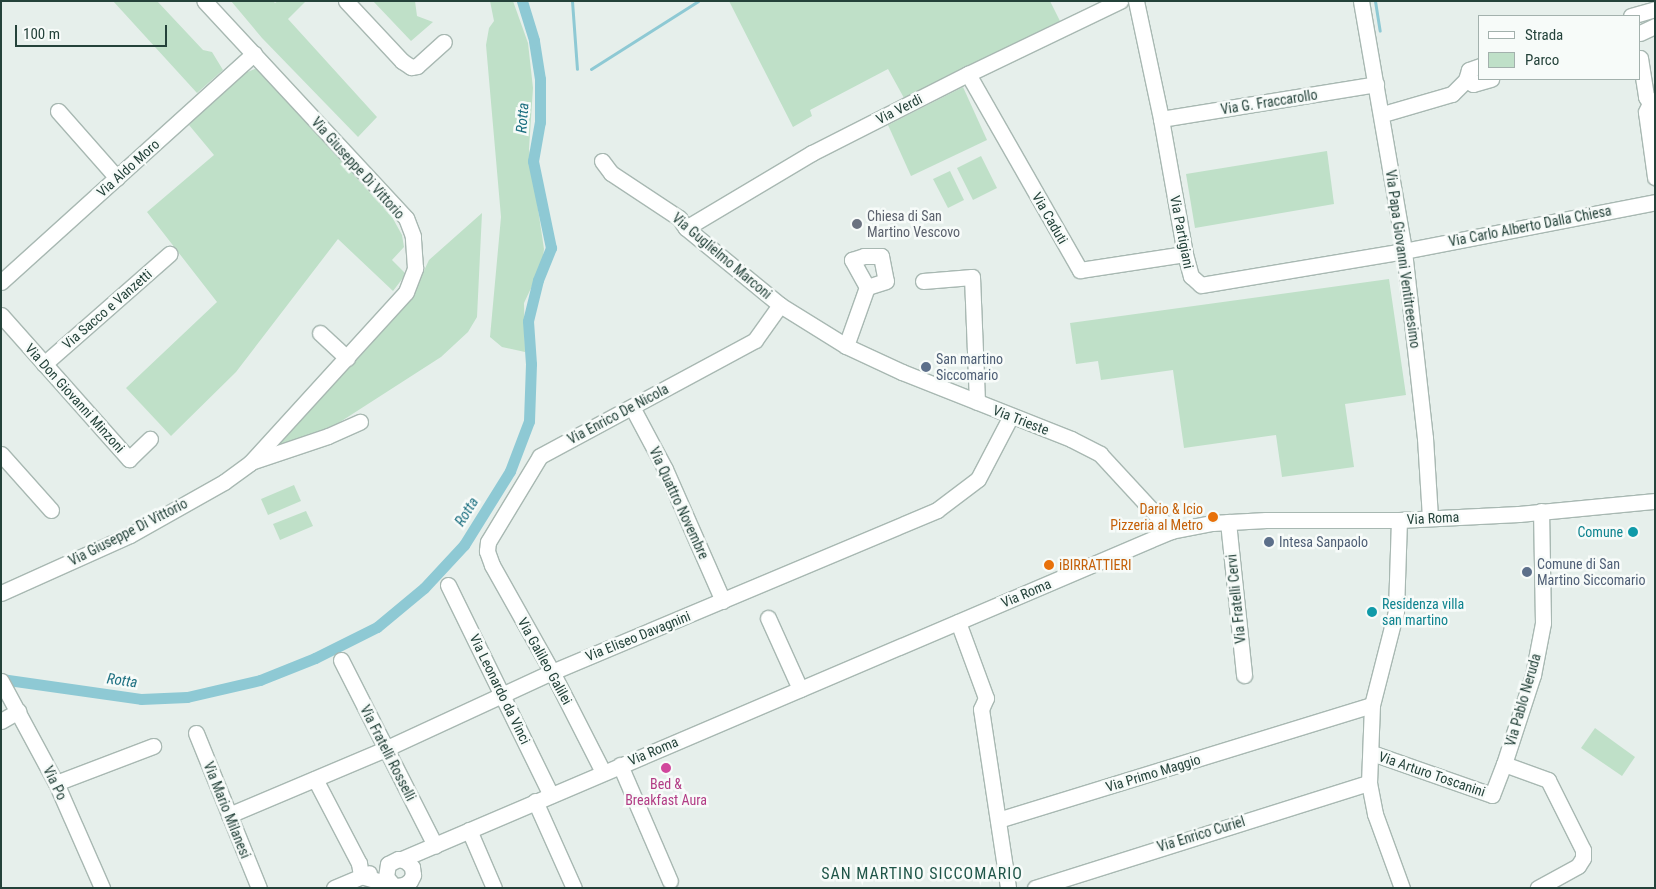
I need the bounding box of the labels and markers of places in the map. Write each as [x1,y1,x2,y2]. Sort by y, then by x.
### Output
place label: Chiesa di San Martino Vescovo [867,208,960,240]
marker: Chiesa di San Martino Vescovo [851,218,863,230]
place label: San martino Siccomario [936,351,1003,384]
marker: San martino Siccomario [920,361,932,373]
place label: Dario & Icio Pizzeria al Metro [1110,501,1203,534]
marker: Dario & Icio Pizzeria al Metro [1207,511,1219,523]
place label: Comune [1577,524,1623,540]
marker: Comune [1627,526,1639,538]
place label: Intesa Sanpaolo [1279,534,1368,550]
marker: Intesa Sanpaolo [1263,536,1275,548]
place label: Comune di San Martino Siccomario [1537,556,1645,588]
place label: iBIRRATTIERI [1059,557,1131,573]
marker: iBIRRATTIERI [1043,559,1055,571]
marker: Comune di San Martino Siccomario [1521,566,1533,578]
place label: Residenza villa san martino [1382,596,1464,628]
marker: Residenza villa san martino [1366,606,1378,618]
marker: Bed & Breakfast Aura [660,762,672,774]
place label: Bed & Breakfast Aura [625,776,707,809]

